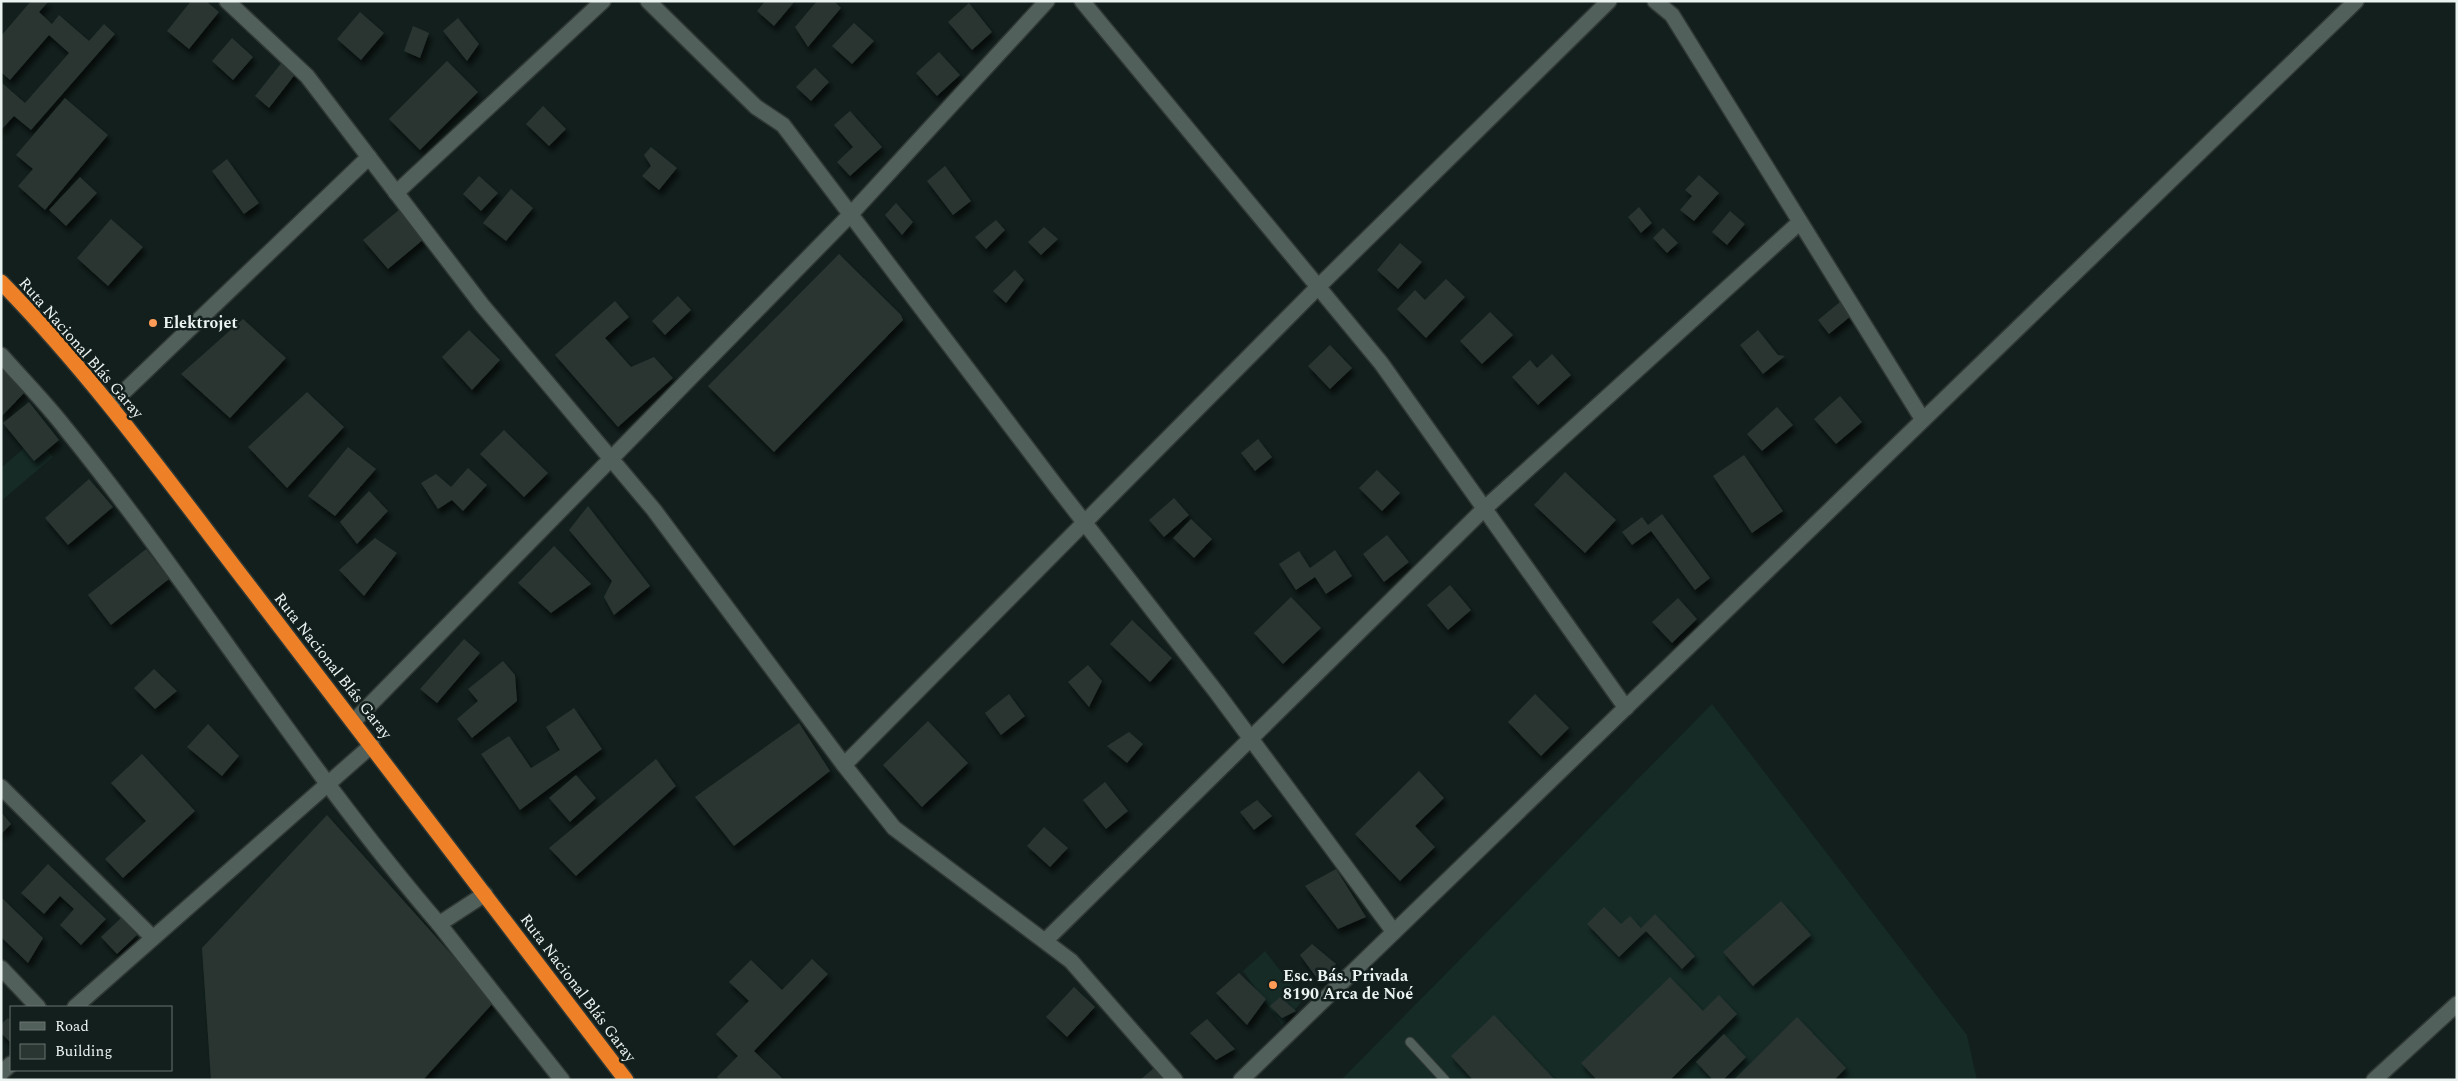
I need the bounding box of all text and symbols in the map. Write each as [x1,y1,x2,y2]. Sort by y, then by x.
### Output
street label: Ruta Nacional Blás Garay [13,272,150,425]
place label: Elektrojet [163,311,238,335]
marker: Elektrojet [147,317,159,329]
street label: Ruta Nacional Blás Garay [268,588,399,745]
street label: Ruta Nacional Blás Garay [514,909,643,1068]
place label: Esc. Bás. Privada 8190 Arca de Noé [1283,964,1413,1006]
marker: Esc. Bás. Privada 8190 Arca de Noé [1267,979,1279,991]
legend [10,1006,172,1071]
text: Road [55,1015,89,1038]
text: Building [55,1040,112,1063]

